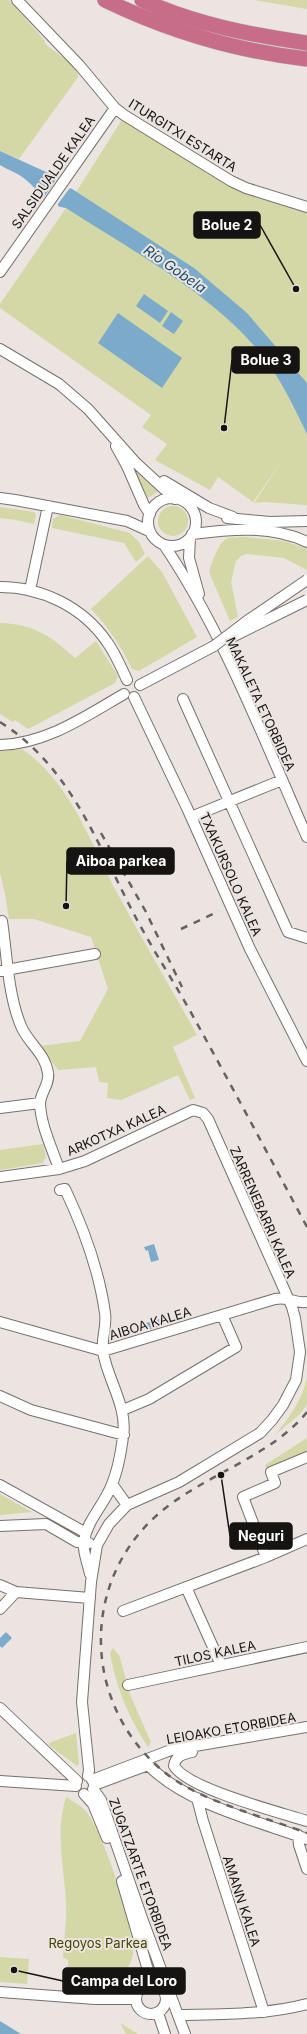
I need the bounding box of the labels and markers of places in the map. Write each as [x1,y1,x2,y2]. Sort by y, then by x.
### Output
callout: Bolue 2 [194,212,260,238]
callout: Bolue 3 [232,347,299,373]
callout: Aiboa parkea [67,848,174,874]
callout: Neguri [230,1523,292,1549]
callout: Campa del Loro [63,1968,185,1994]

